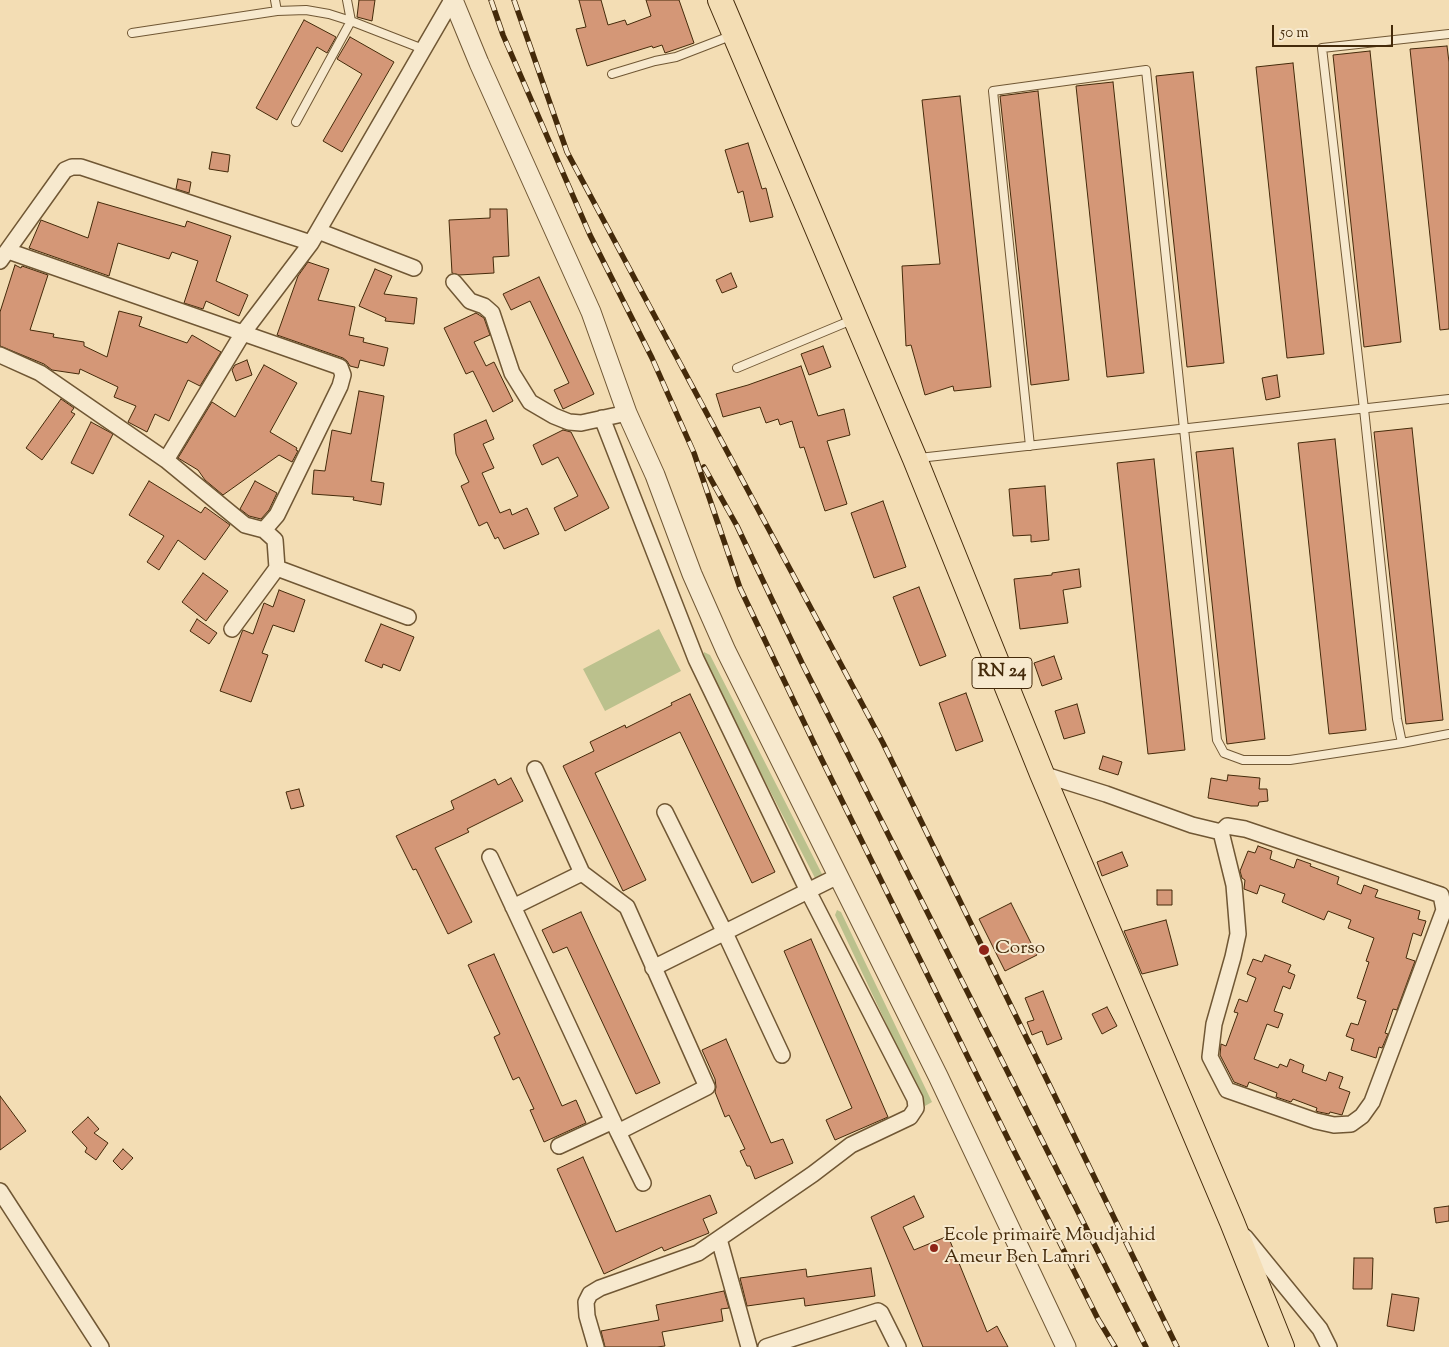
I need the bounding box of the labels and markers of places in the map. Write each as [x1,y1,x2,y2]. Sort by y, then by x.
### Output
place label: Corso [995,939,1045,961]
marker: Corso [977,943,991,957]
place label: Ecole primaire Moudjahid Ameur Ben Lamri [944,1226,1156,1270]
marker: Ecole primaire Moudjahid Ameur Ben Lamri [928,1242,940,1254]

